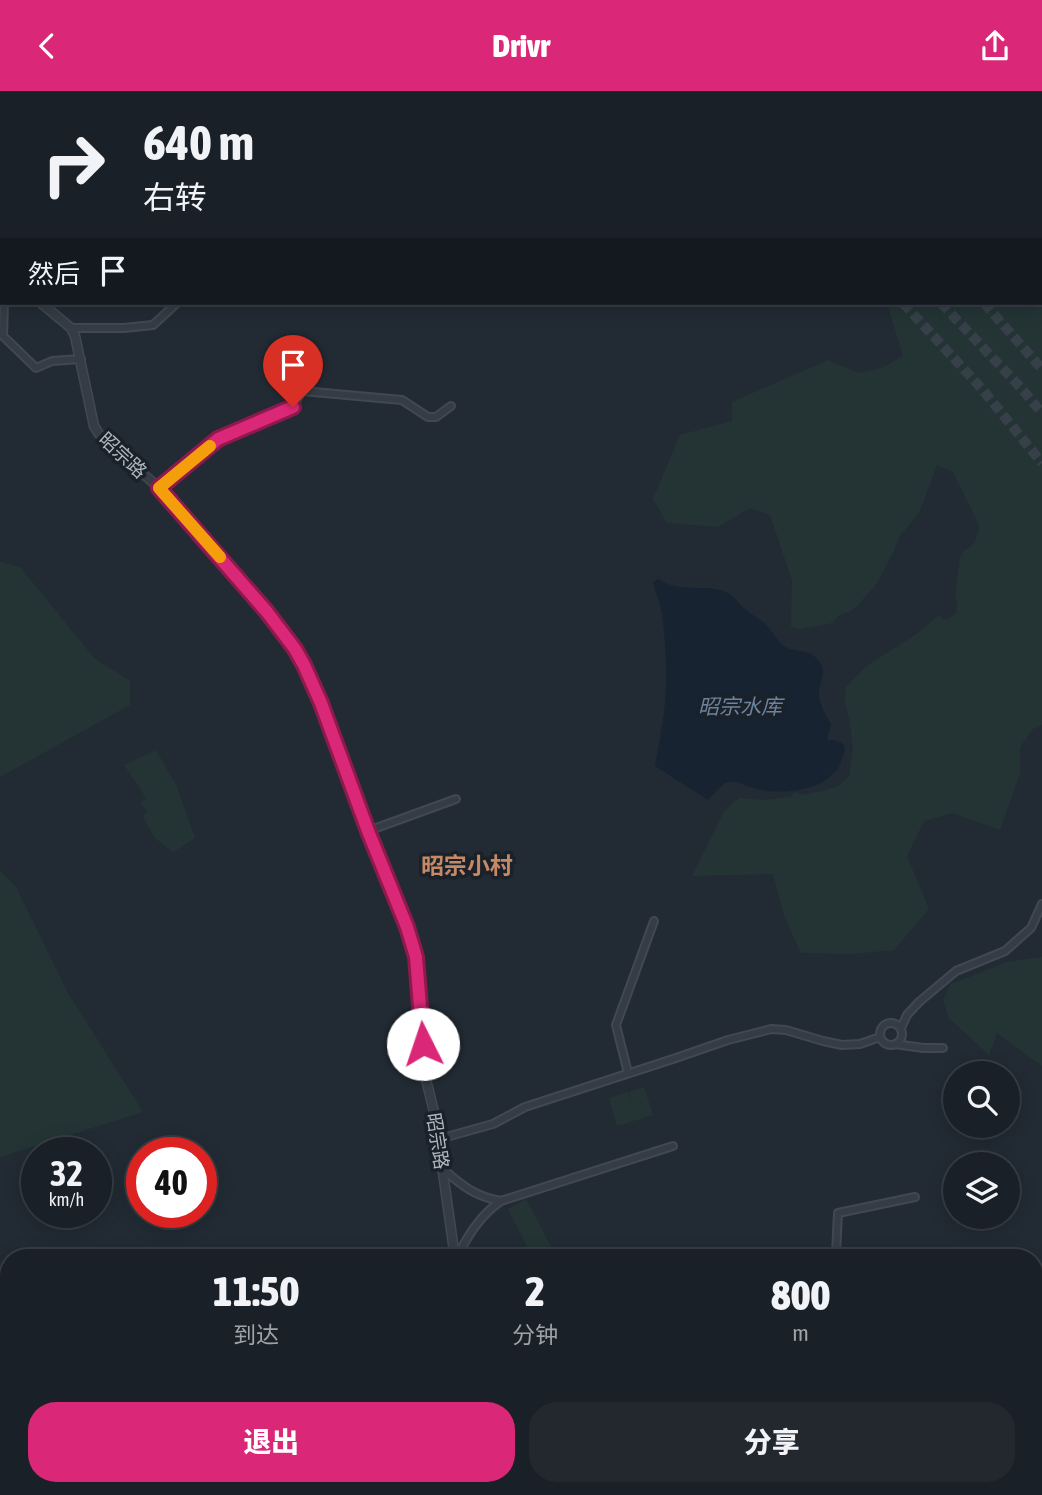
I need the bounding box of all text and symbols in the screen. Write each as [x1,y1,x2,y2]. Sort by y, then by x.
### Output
icon: back [28,27,66,65]
text: Drivr [492,27,550,64]
icon: share [976,27,1014,65]
text: 640 m [143,114,254,170]
icon: right [28,119,119,210]
text: 右转 [143,179,207,216]
icon: arrive [94,252,132,290]
text: 然后 [28,259,80,289]
pin [263,335,323,407]
icon: arrive [274,346,312,384]
street label: 昭宗路 [95,428,151,482]
water label: 昭宗水库 [698,694,785,718]
district label: 昭宗小村 [421,853,513,879]
position arrow [386,1007,460,1081]
map controls [943,1061,1020,1229]
button: search [943,1061,1020,1138]
street label: 昭宗路 [423,1111,453,1171]
speed limit sign: 40 [126,1137,217,1228]
button: layers [943,1152,1020,1229]
text: 32 [50,1153,83,1193]
text: km/h [49,1189,84,1210]
text: 11:50 [213,1267,299,1315]
text: 2 [525,1267,545,1315]
text: 800 [771,1271,830,1319]
text: m [792,1320,809,1346]
text: 到达 [233,1322,279,1348]
text: 分钟 [512,1322,558,1348]
button: 退出 [28,1402,515,1482]
button: 分享 [529,1402,1015,1482]

